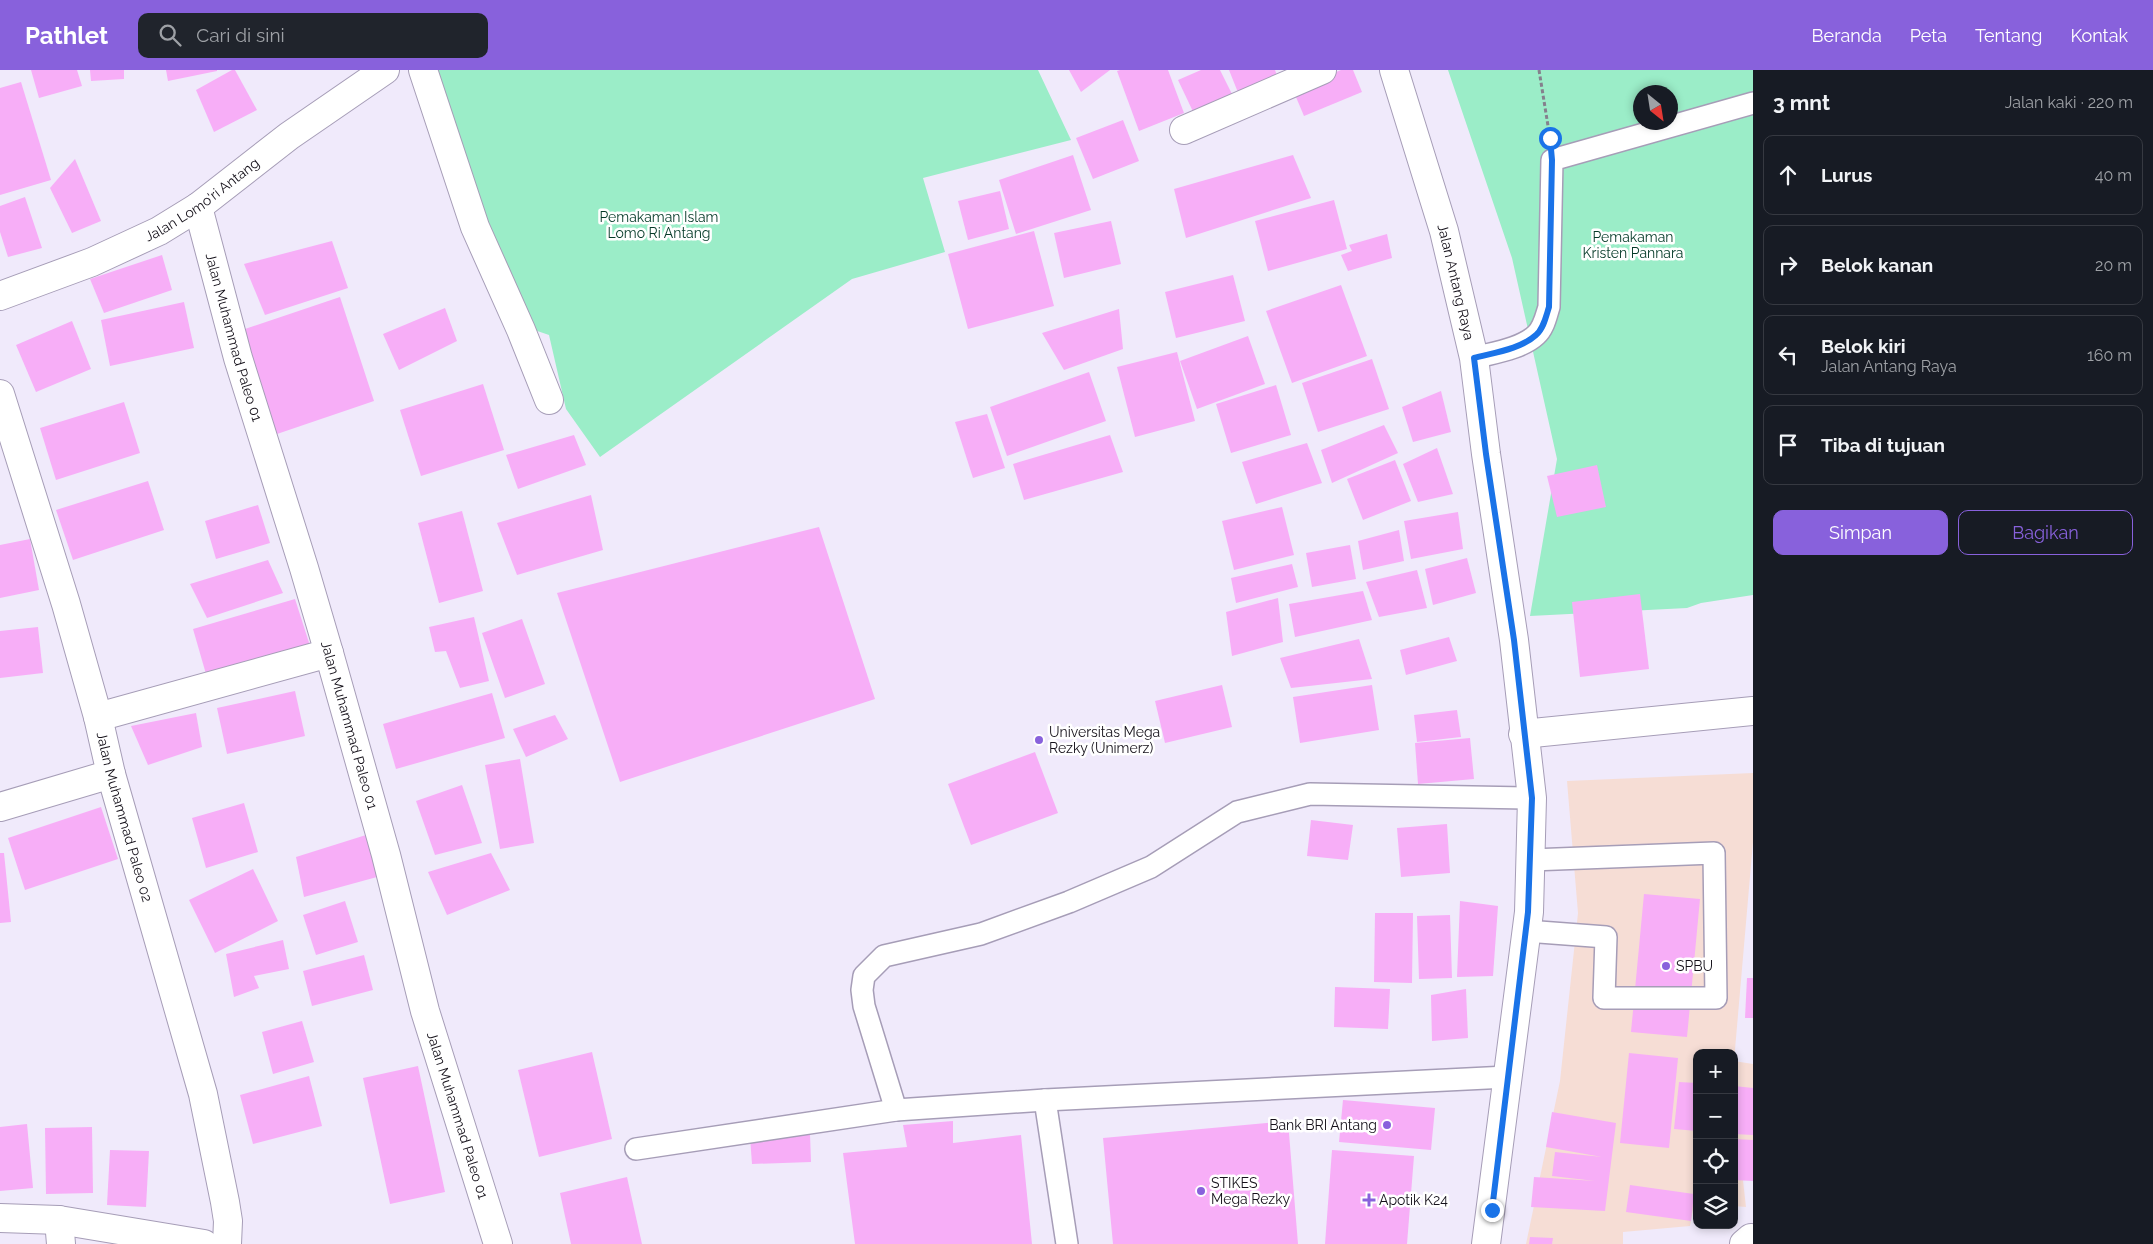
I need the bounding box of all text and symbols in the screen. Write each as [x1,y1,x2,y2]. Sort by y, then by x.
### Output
search box [138,13,488,58]
text: Pathlet [25,21,108,50]
icon: search [156,21,184,49]
text: Cari di sini [196,24,285,46]
text: Beranda [1812,25,1882,46]
text: Peta [1910,25,1947,46]
text: Tentang [1975,25,2042,46]
text: Kontak [2070,25,2128,46]
north arrow [1633,85,1678,130]
text: 3 mnt [1773,90,1830,115]
text: Jalan kaki · 220 m [2005,93,2133,112]
route start [1539,127,1562,150]
street label: Jalan Lomo'ri Antang [142,155,262,244]
icon: ahead [1774,161,1802,189]
text: Lurus [1821,164,1872,186]
text: 40 m [2095,166,2132,185]
park label: Pemakaman Islam Lomo Ri Antang [599,209,719,241]
street label: Jalan Antang Raya [1434,222,1477,342]
park label: Pemakaman Kristen Pannara [1583,229,1683,261]
street label: Jalan Muhammad Paleo 01 [203,251,265,423]
icon: right [1774,251,1802,279]
text: Belok kanan [1821,254,1933,276]
text: 20 m [2095,256,2132,275]
text: Belok kiri [1821,335,1906,357]
icon: left [1774,341,1802,369]
text: 160 m [2087,346,2132,365]
text: Jalan Antang Raya [1821,357,1957,376]
icon: arrive [1774,431,1802,459]
text: Tiba di tujuan [1821,434,1945,456]
button: Simpan [1773,510,1948,555]
button: Bagikan [1958,510,2133,555]
street label: Jalan Muhammad Paleo 01 [318,639,381,811]
place label: Universitas Mega Rezky (Unimerz) [1049,724,1160,756]
street label: Jalan Muhammad Paleo 02 [94,730,155,904]
marker: Universitas Mega Rezky (Unimerz) [1033,734,1045,746]
place label: SPBU [1676,958,1713,974]
marker: SPBU [1660,960,1672,972]
street label: Jalan Muhammad Paleo 01 [424,1030,491,1201]
map controls [1693,1049,1738,1229]
button: + [1693,1049,1738,1094]
button: − [1693,1094,1738,1139]
place label: Bank BRI Antang [1269,1117,1377,1133]
marker: Bank BRI Antang [1381,1119,1393,1131]
button: locate [1693,1139,1738,1184]
place label: STIKES Mega Rezky [1211,1175,1291,1207]
button: layers [1693,1184,1738,1229]
marker: STIKES Mega Rezky [1195,1185,1207,1197]
place label: Apotik K24 [1379,1192,1448,1208]
marker: Apotik K24 [1363,1194,1375,1206]
route end [1481,1199,1504,1222]

